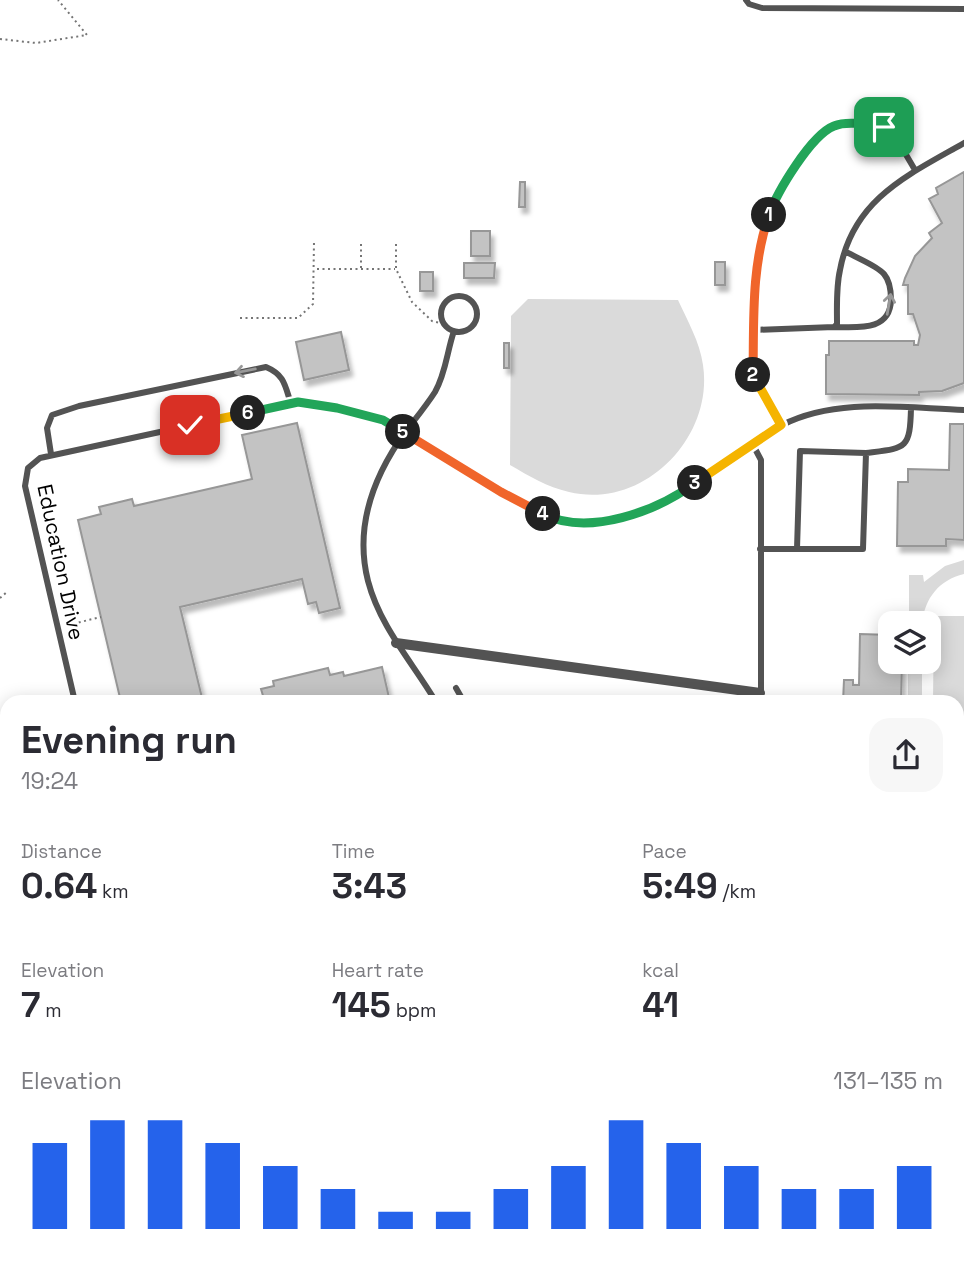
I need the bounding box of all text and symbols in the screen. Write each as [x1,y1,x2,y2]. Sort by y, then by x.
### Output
pin [854,97,914,157]
icon: arrive [865,108,903,146]
pin: 1 [752,198,786,232]
text: 1 [764,202,773,227]
one-way arrow [883,293,896,316]
pin: 2 [736,358,770,392]
text: 2 [747,362,758,387]
one-way arrow [234,364,257,378]
pin [160,395,220,455]
pin: 6 [230,396,266,430]
text: 6 [242,400,253,425]
icon: check [171,406,209,444]
pin: 5 [386,414,420,450]
text: 5 [397,419,408,444]
pin: 3 [678,466,712,500]
text: 3 [689,470,700,495]
street label: Education Drive [31,482,91,642]
pin: 4 [526,496,560,532]
text: 4 [536,501,549,526]
map controls [878,611,941,674]
button: layers [878,611,941,674]
text: Evening run [21,716,237,764]
button: share [869,718,943,792]
text: 19:24 [21,766,78,796]
text: Distance [21,839,102,864]
text: Time [332,839,375,864]
text: Pace [642,839,687,864]
text: 0.64 [21,864,97,908]
text: 3:43 [332,864,407,908]
text: 5:49 [642,864,718,908]
text: km [97,879,129,904]
text: /km [718,879,756,904]
text: Elevation [21,958,104,983]
text: Heart rate [332,958,424,983]
text: kcal [642,958,679,983]
text: 7 [21,983,40,1027]
text: 145 [332,983,391,1027]
text: 41 [642,983,679,1027]
text: m [40,998,62,1023]
text: bpm [391,998,436,1023]
text: Elevation [21,1066,122,1096]
text: 131–135 m [833,1066,943,1096]

